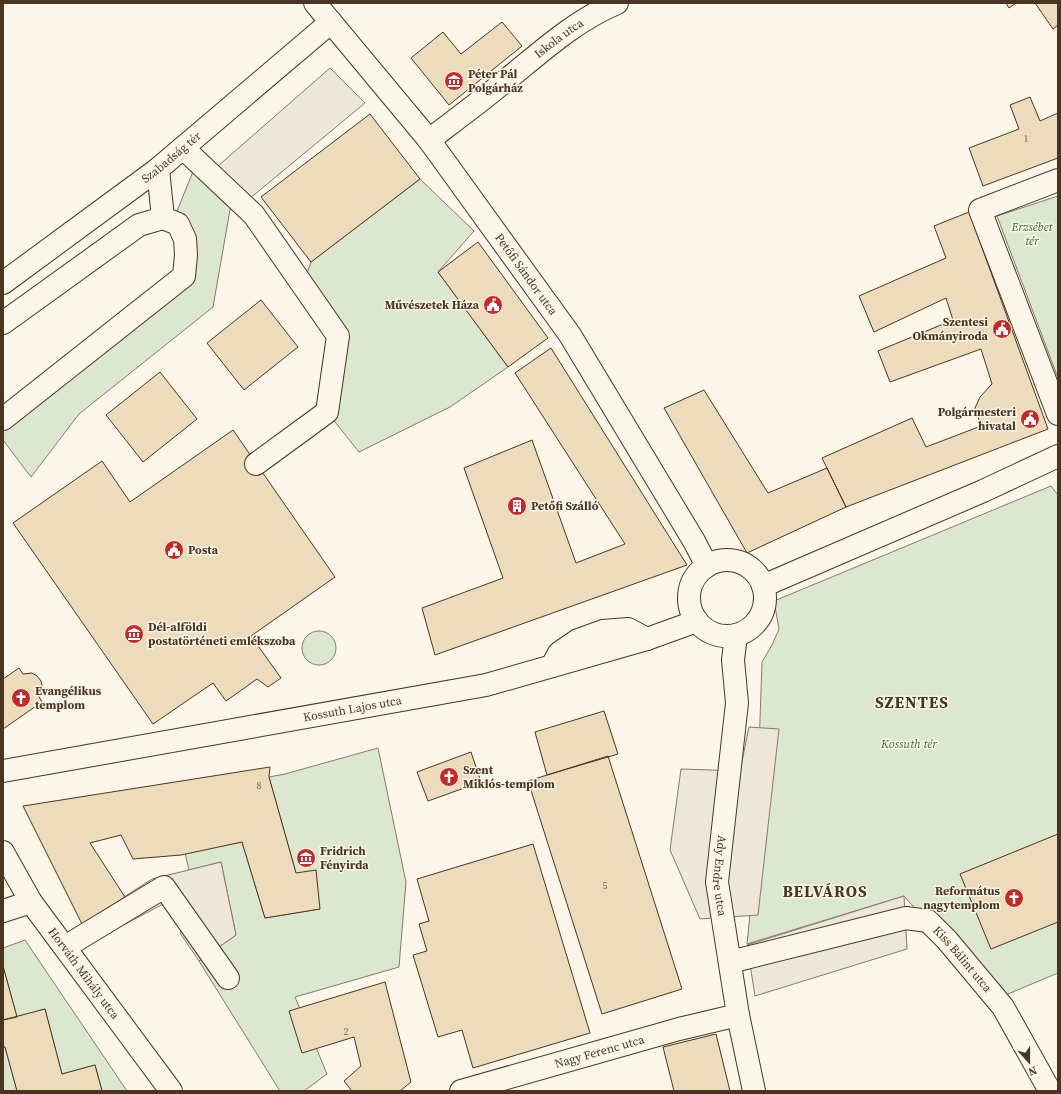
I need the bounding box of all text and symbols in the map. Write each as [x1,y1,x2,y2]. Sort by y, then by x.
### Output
street label: Iskola utca [531,14,587,62]
place label: Péter Pál Polgárház [468,66,523,96]
museum icon: Péter Pál Polgárház [443,70,465,92]
street label: Szabadság tér [138,128,204,187]
house number: 1 [1024,132,1029,145]
park label: Erzsébet tér [1011,219,1054,249]
street label: Petőfi Sándor utca [491,230,562,319]
public building icon: Művészetek Háza [482,294,504,316]
place label: Művészetek Háza [385,297,480,313]
place label: Szentesi Okmányiroda [912,314,989,344]
public building icon: Szentesi Okmányiroda [991,318,1013,340]
place label: Polgármesteri hivatal [938,404,1016,434]
public building icon: Polgármesteri hivatal [1019,408,1041,430]
building icon: Petőfi Szálló [506,495,528,517]
place label: Petőfi Szálló [531,498,599,514]
public building icon: Posta [163,539,185,561]
place label: Posta [188,542,219,558]
place label: Dél-alföldi postatörténeti emlékszoba [148,619,296,649]
museum icon: Dél-alföldi postatörténeti emlékszoba [123,623,145,645]
place label: Evangélikus templom [35,683,102,713]
church icon: Evangélikus templom [10,687,32,709]
district label: SZENTES [875,691,949,713]
street label: Kossuth Lajos utca [302,692,404,725]
park label: Kossuth tér [880,736,938,752]
place label: Szent Miklós-templom [463,762,555,792]
church icon: Szent Miklós-templom [438,766,460,788]
house number: 8 [257,779,262,792]
street label: Ady Endre utca [709,834,730,918]
place label: Fridrich Fényirda [320,843,369,873]
museum icon: Fridrich Fényirda [295,847,317,869]
house number: 5 [603,879,608,892]
district label: BELVÁROS [782,880,868,902]
place label: Református nagytemplom [923,883,1001,913]
church icon: Református nagytemplom [1003,887,1025,909]
street label: Kiss Bálint utca [930,923,996,996]
street label: Horváth Mihály utca [45,924,123,1023]
house number: 2 [344,1025,349,1038]
street label: Nagy Ferenc utca [553,1031,647,1072]
north arrow [1009,1042,1049,1082]
text: N [1026,1062,1039,1079]

